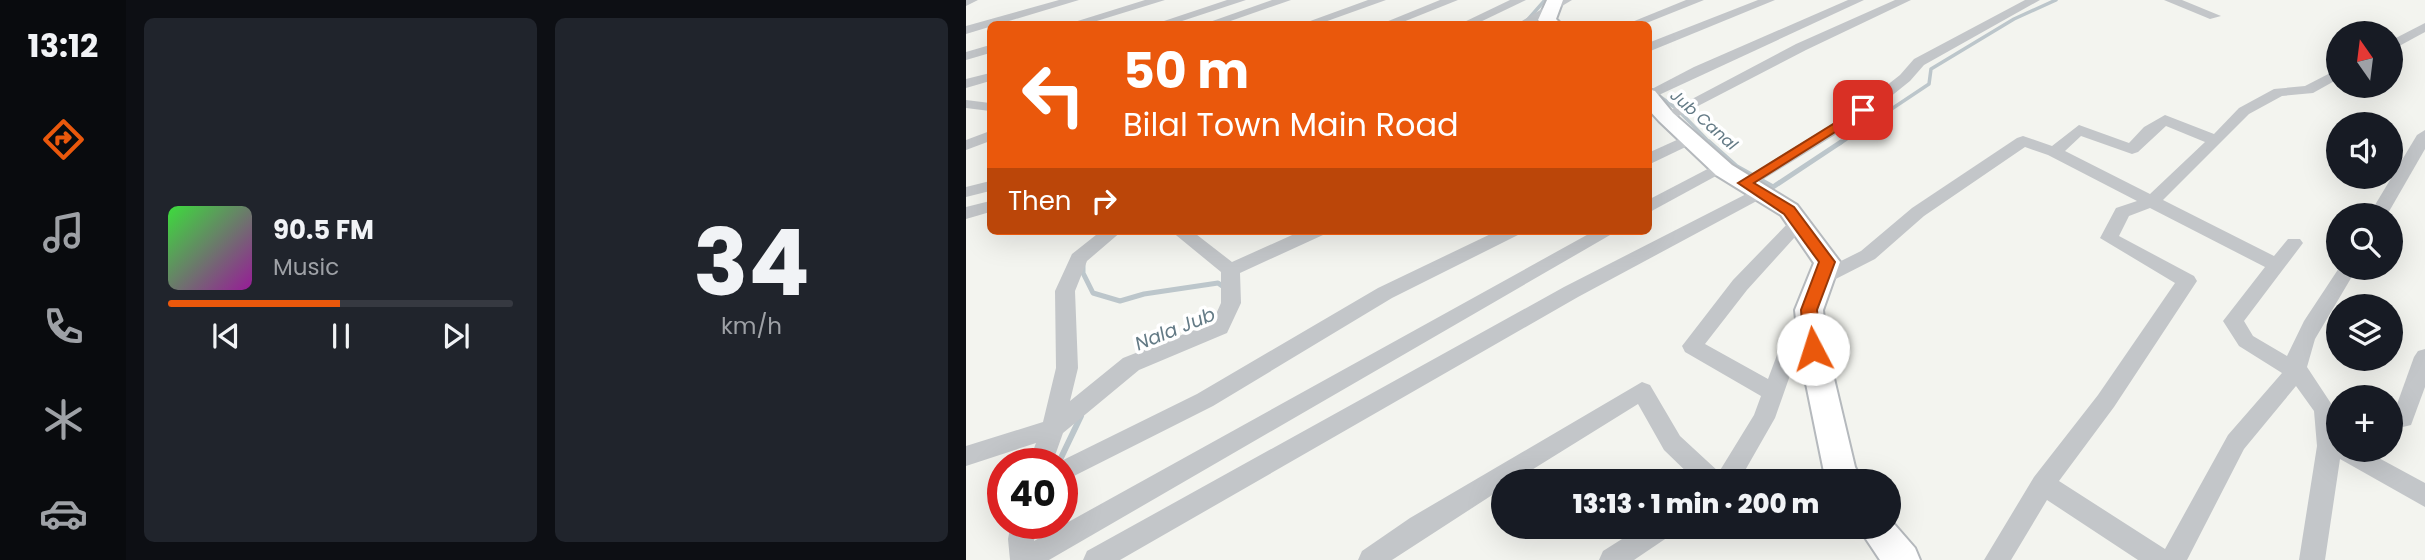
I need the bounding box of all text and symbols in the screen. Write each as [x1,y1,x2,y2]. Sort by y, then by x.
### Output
north arrow [2326,21,2403,98]
map controls [2326,21,2403,462]
text: 13:12 [28,23,98,68]
text: 50 m [1123,37,1249,105]
icon: left [1008,49,1099,140]
pin [1833,80,1893,140]
water label: Jub Canal [1665,84,1743,156]
icon: arrive [1844,91,1882,129]
text: Bilal Town Main Road [1123,102,1459,147]
button: sound [2326,112,2403,189]
icon: directions [39,115,88,164]
icon: right [1085,182,1123,220]
text: Then [1008,183,1071,219]
text: 34 [693,199,810,327]
button: search [2326,203,2403,280]
icon: music [39,208,88,257]
text: 90.5 FM [273,212,374,248]
text: Music [273,251,339,283]
button: layers [2326,294,2403,371]
water label: Nala Jub [1131,301,1219,357]
icon: phone [39,302,88,351]
text: km/h [721,310,782,342]
position arrow [1776,312,1850,386]
icon: previous [207,317,245,355]
icon: pause [322,317,360,355]
icon: next [437,317,475,355]
button: + [2326,385,2403,462]
icon: climate [39,395,88,444]
speed limit sign: 40 [987,448,1078,539]
text: 13:13 · 1 min · 200 m [1573,486,1819,522]
icon: car [39,489,88,538]

